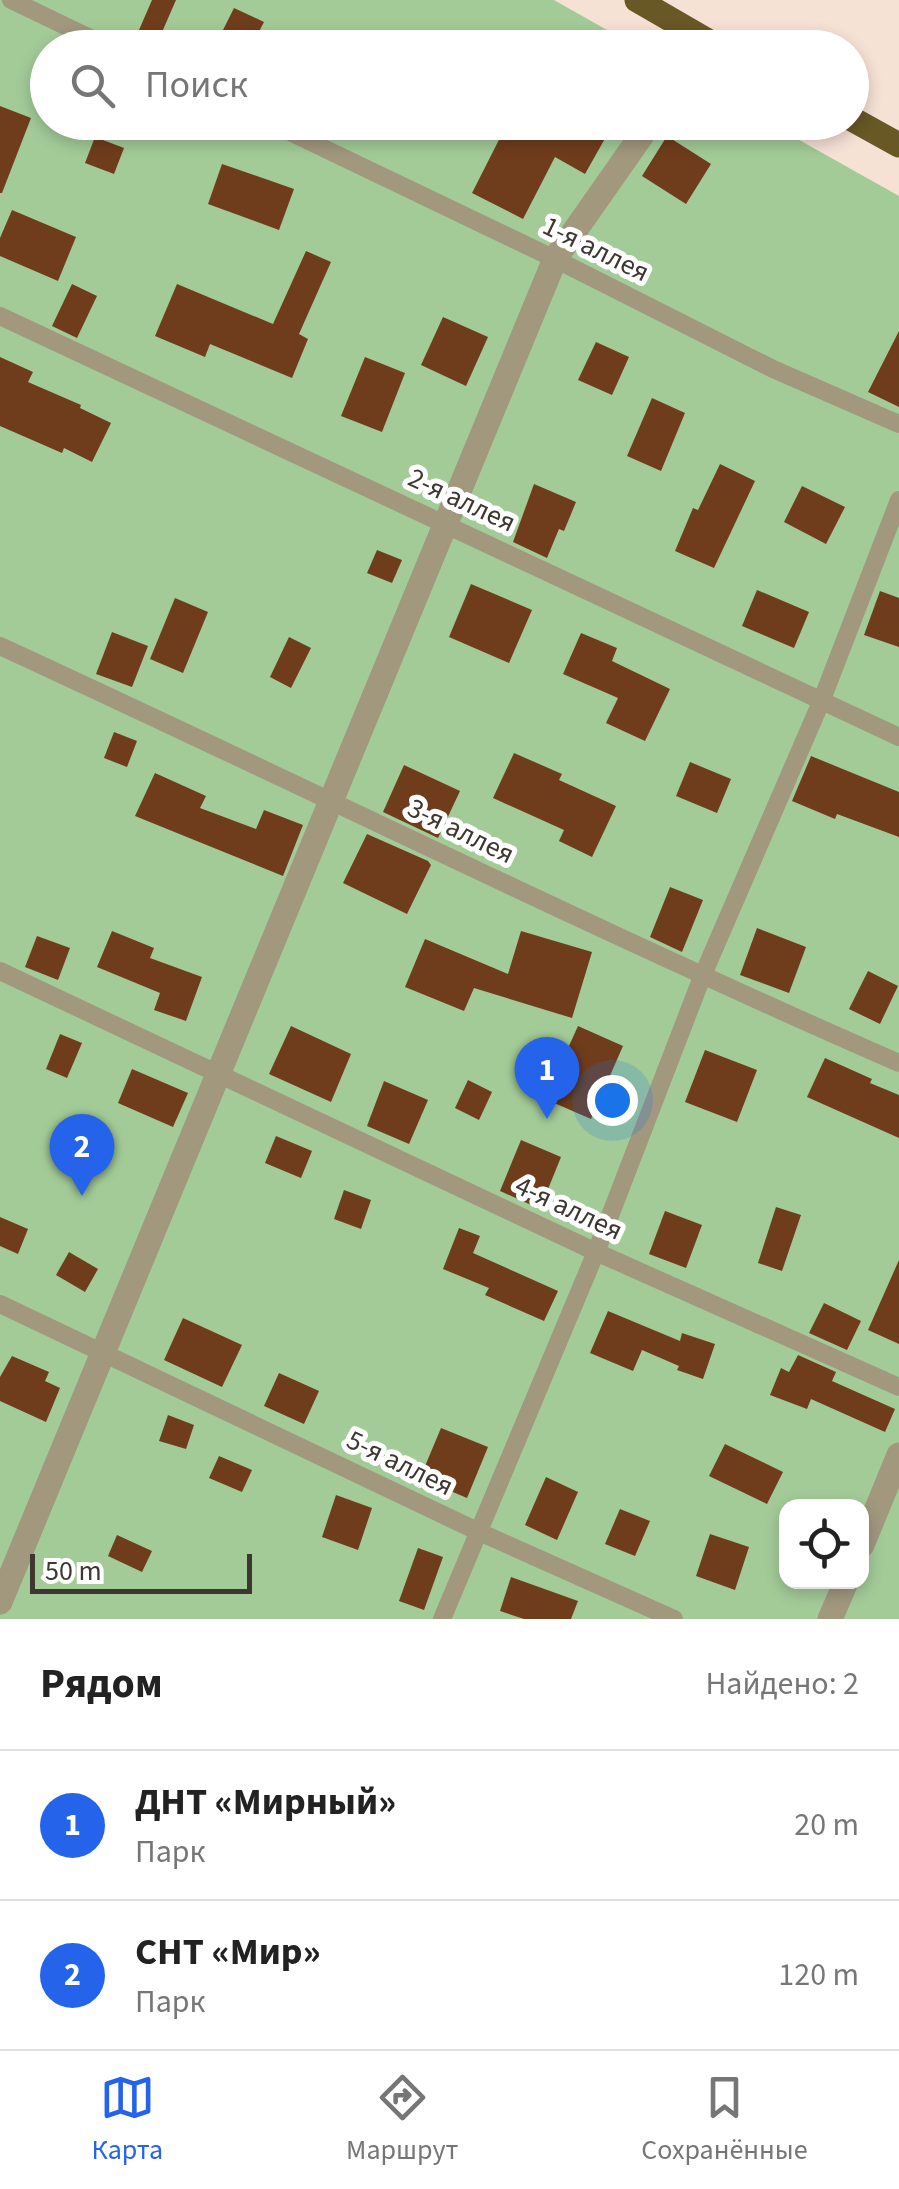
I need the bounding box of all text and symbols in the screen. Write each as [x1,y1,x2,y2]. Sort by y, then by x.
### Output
search box [30,30,869,140]
icon: search [65,58,120,113]
text: Поиск [145,58,248,112]
street label: 1-я аллея [536,206,656,292]
street label: 2-я аллея [402,458,522,542]
street label: 3-я аллея [401,788,521,874]
pin: 1 [514,1036,580,1119]
your location [587,1075,638,1126]
pin: 2 [49,1114,114,1196]
street label: 4-я аллея [509,1166,629,1250]
street label: 5-я аллея [340,1420,460,1506]
map controls [779,1499,869,1589]
button: locate [779,1499,869,1589]
scale bar [30,1549,252,1594]
text: 50 m [45,1551,102,1591]
text: Рядом [40,1654,163,1714]
text: Найдено: 2 [705,1661,859,1707]
text: ДНТ «Мирный» [135,1775,396,1829]
text: 1 [64,1802,81,1848]
text: 20 m [794,1802,859,1848]
text: Парк [135,1829,205,1875]
text: СНТ «Мир» [135,1925,321,1979]
text: 2 [64,1952,81,1998]
text: 120 m [778,1952,859,1998]
text: Парк [135,1979,205,2025]
tab: Карта [91,2070,163,2170]
tab: Маршрут [346,2070,458,2170]
tab: Сохранённые [641,2070,808,2170]

